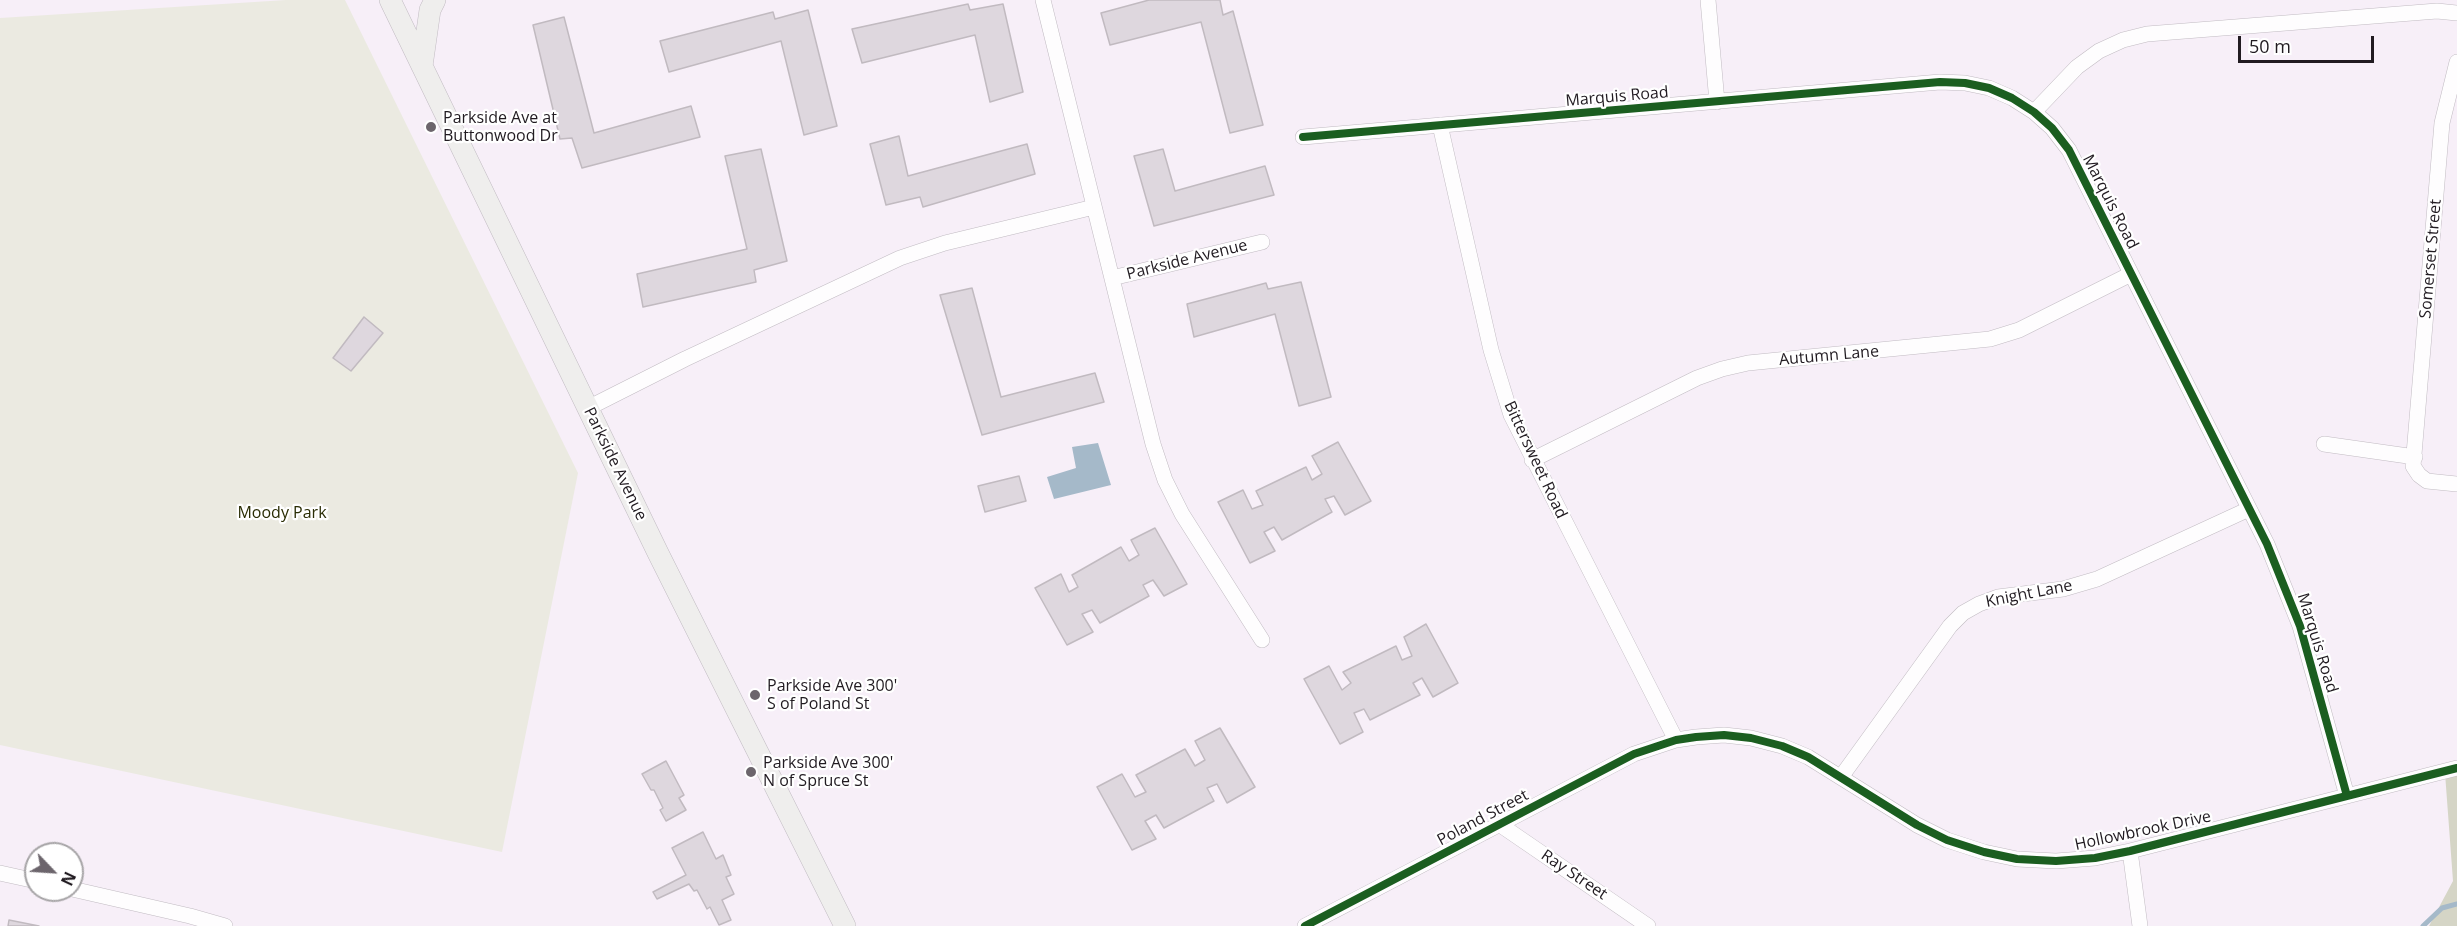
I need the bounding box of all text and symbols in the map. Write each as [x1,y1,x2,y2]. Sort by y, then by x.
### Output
scale bar [2241,24,2378,62]
text: 50 m [2249,34,2291,58]
street label: Marquis Road [1565,83,1669,111]
place label: Parkside Ave at Buttonwood Dr [443,108,558,146]
marker: Parkside Ave at Buttonwood Dr [424,120,438,134]
street label: Marquis Road [2078,152,2142,252]
street label: Somerset Street [2416,198,2446,320]
street label: Parkside Avenue [1125,236,1249,284]
street label: Autumn Lane [1778,342,1880,370]
street label: Bittersweet Road [1499,398,1571,522]
street label: Parkside Avenue [579,404,651,524]
park label: Moody Park [237,503,327,523]
street label: Knight Lane [1984,576,2074,612]
street label: Marquis Road [2293,591,2341,695]
place label: Parkside Ave 300' S of Poland St [767,676,897,714]
marker: Parkside Ave 300' S of Poland St [748,688,762,702]
place label: Parkside Ave 300' N of Spruce St [763,753,893,791]
marker: Parkside Ave 300' N of Spruce St [744,765,758,779]
street label: Poland Street [1434,786,1532,850]
street label: Hollowbrook Drive [2073,807,2213,855]
north arrow [24,842,84,902]
street label: Ray Street [1537,846,1611,904]
text: N [56,868,81,889]

